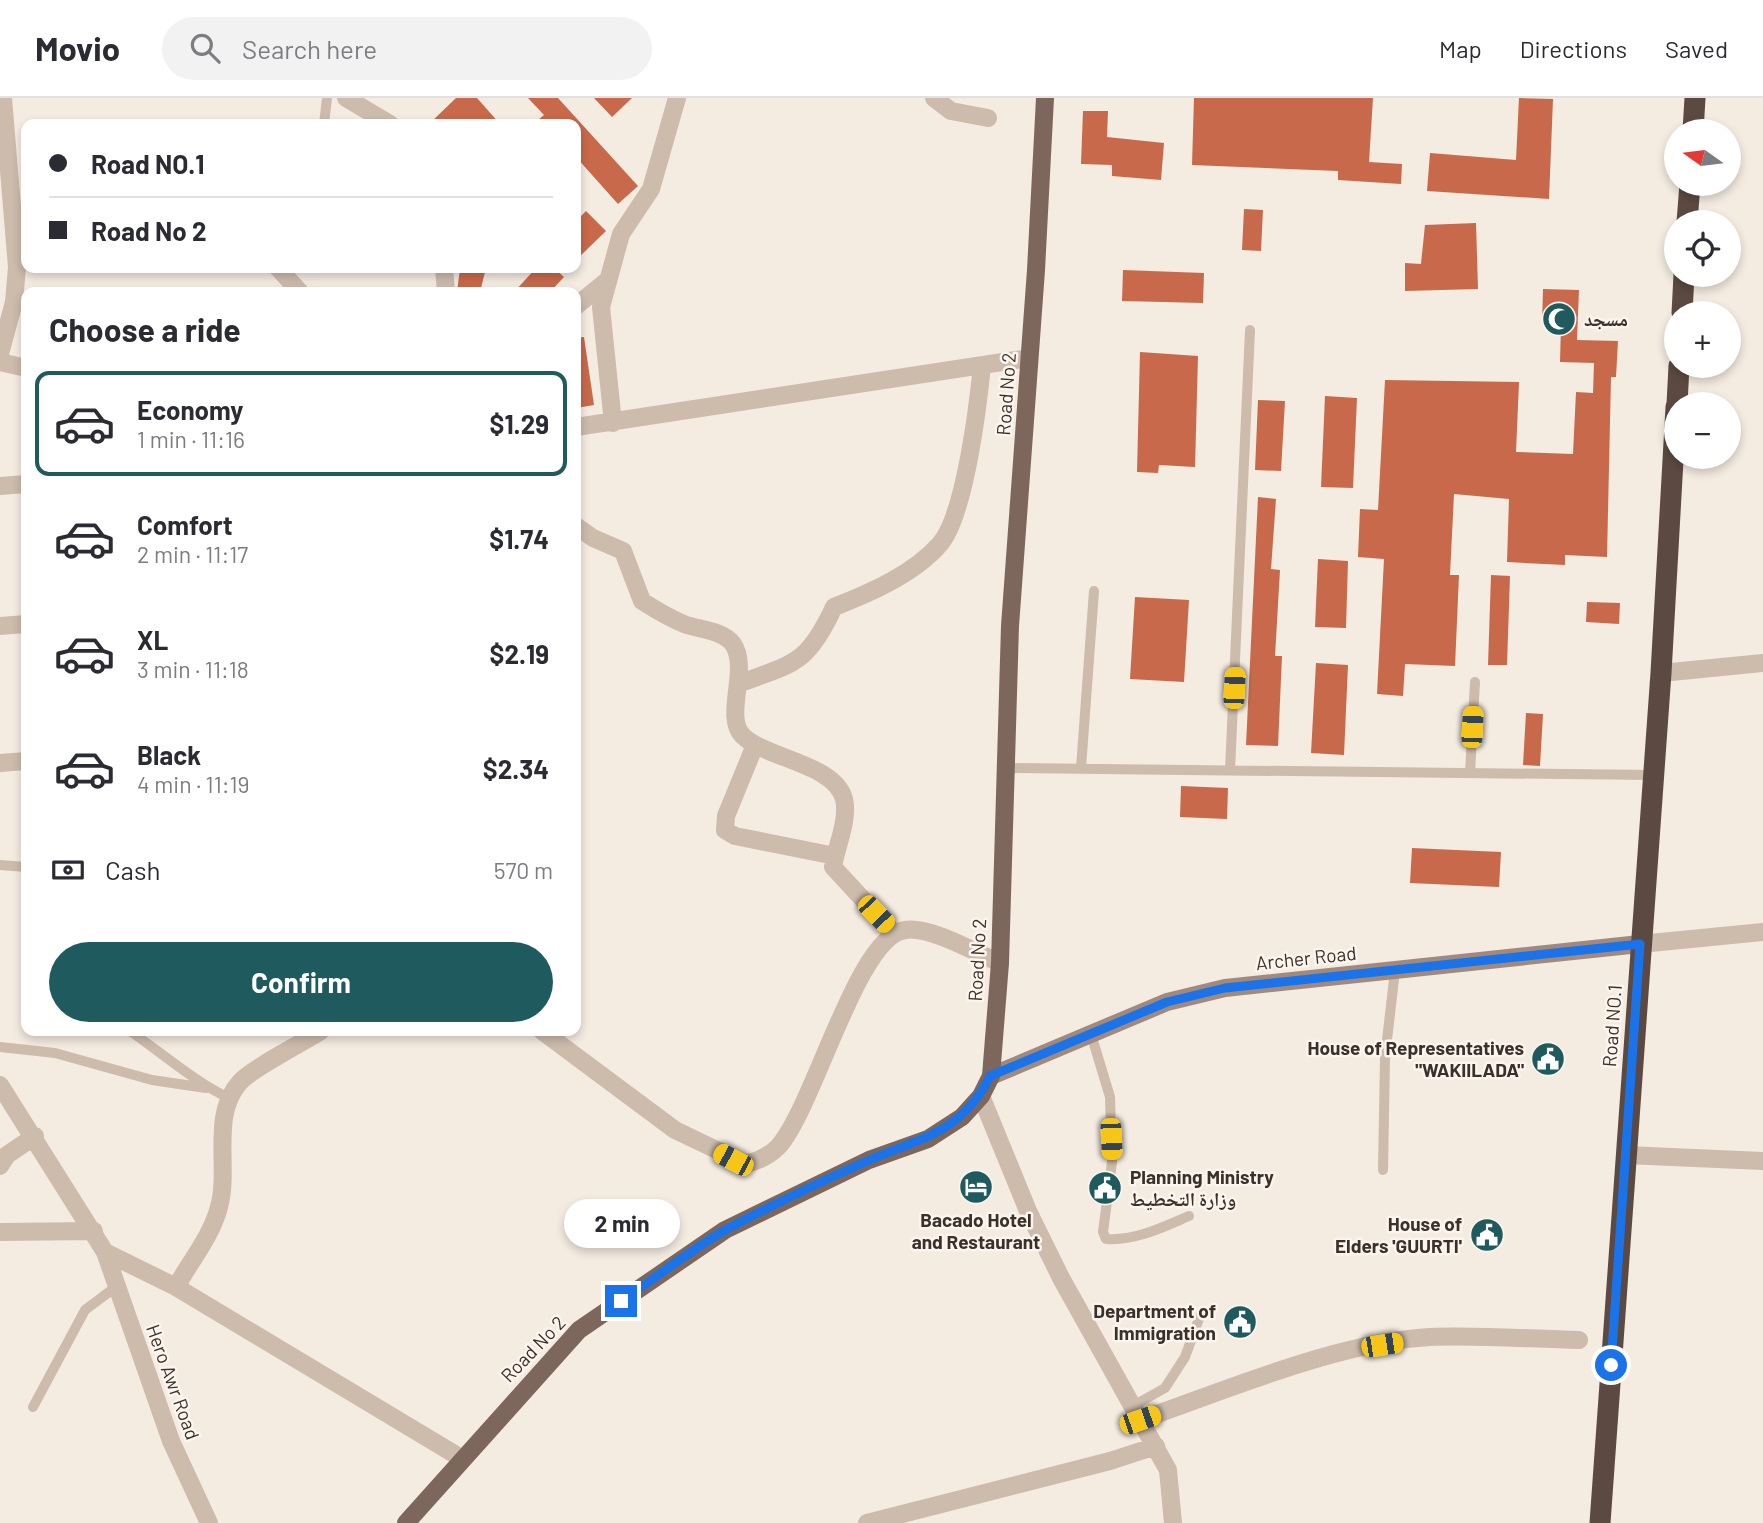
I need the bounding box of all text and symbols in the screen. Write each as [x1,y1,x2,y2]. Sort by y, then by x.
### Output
search box [162,17,652,80]
text: Movio [35,28,120,68]
icon: search [186,29,224,67]
text: Search here [242,33,377,64]
text: Map [1439,34,1482,63]
text: Directions [1520,34,1627,63]
text: Saved [1665,34,1728,63]
north arrow [1664,119,1741,196]
map controls [1664,119,1741,469]
text: Road NO.1 [91,148,205,179]
button: locate [1664,210,1741,287]
text: Road No 2 [91,215,206,246]
mosque icon: مسجد [1540,300,1578,338]
button: + [1664,301,1741,378]
place label: مسجد [1584,307,1628,330]
text: Choose a ride [49,310,241,348]
street label: Road No 2 [991,352,1020,436]
icon: car [53,392,116,455]
button: − [1664,392,1741,469]
text: Economy [137,394,243,425]
text: $1.29 [490,408,549,439]
text: 1 min · 11:16 [137,425,245,453]
icon: car [53,507,116,570]
text: Comfort [137,509,233,540]
text: $1.74 [489,523,549,554]
text: 2 min · 11:17 [137,540,248,568]
icon: car [53,622,116,685]
text: XL [137,624,168,655]
text: $2.19 [490,638,549,669]
text: 3 min · 11:18 [137,655,249,683]
car [1223,666,1246,710]
car [1461,705,1484,749]
icon: car [53,737,116,800]
text: Black [137,739,201,770]
text: $2.34 [483,753,549,784]
text: 4 min · 11:19 [137,770,250,798]
icon: cash [49,851,87,889]
text: Cash [105,854,160,885]
text: 570 m [494,856,553,884]
car [854,892,899,936]
street label: Road No 2 [963,918,990,1002]
street label: Archer Road [1254,941,1357,974]
button: Confirm [49,942,553,1022]
street label: Road NO.1 [1597,984,1626,1068]
place label: House of Representatives "WAKIILADA" [1308,1036,1524,1081]
public building icon: House of Representatives "WAKIILADA" [1529,1040,1567,1078]
car [1100,1117,1123,1161]
car [710,1141,757,1179]
place label: Planning Ministry وزارة التخطيط [1130,1165,1274,1211]
hotel icon: Bacado Hotel and Restaurant [957,1168,995,1206]
public building icon: Planning Ministry وزارة التخطيط [1086,1169,1124,1207]
callout: 2 min [563,1200,679,1248]
place label: Bacado Hotel and Restaurant [912,1208,1040,1253]
text: 2 min [594,1209,650,1237]
place label: House of Elders 'GUURTI' [1335,1212,1462,1257]
public building icon: House of Elders 'GUURTI' [1468,1216,1506,1254]
route end [605,1285,637,1317]
place label: Department of Immigration [1093,1299,1216,1344]
public building icon: Department of Immigration [1221,1303,1259,1341]
street label: Road No 2 [496,1311,570,1386]
street label: Hero Awr Road [142,1321,205,1443]
car [1360,1331,1405,1359]
route start [1595,1349,1627,1381]
car [1117,1403,1164,1437]

